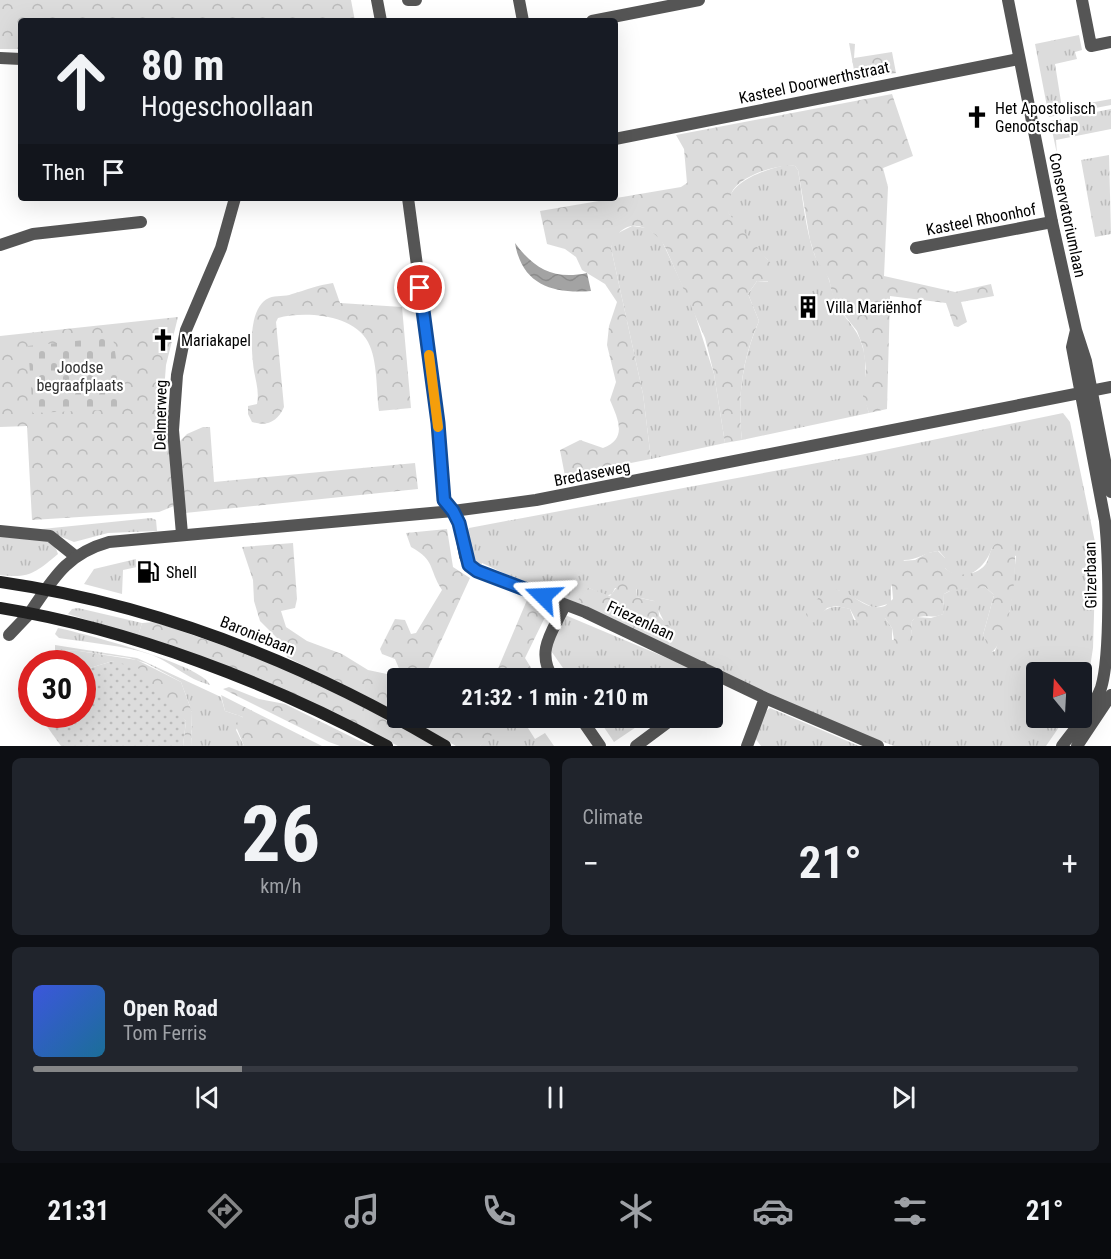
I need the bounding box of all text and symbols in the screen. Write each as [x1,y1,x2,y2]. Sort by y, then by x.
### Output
text: 80 m [141,41,224,90]
icon: ahead [42,42,120,120]
street label: Kasteel Doorwerthstraat [737,57,891,108]
text: Hogeschoollaan [141,91,314,123]
place label: Het Apostolisch Genootschap [995,99,1096,136]
church icon: Het Apostolisch Genootschap [964,104,990,130]
street label: Conservatoriumlaan [1045,151,1090,279]
icon: arrive [97,156,130,189]
text: Then [42,160,85,185]
street label: Kasteel Rhoonhof [924,200,1038,239]
pin [394,262,445,313]
icon: arrive [403,271,436,304]
building icon: Villa Mariënhof [795,294,821,320]
place label: Villa Mariënhof [826,298,922,317]
church icon: Mariakapel [150,327,176,353]
place label: Mariakapel [181,331,251,350]
park label: Joodse begraafplaats [36,358,124,395]
street label: Delmerweg [150,380,171,450]
street label: Bredaseweg [552,457,632,490]
street label: Gilzerbaan [1080,541,1101,609]
fuel station icon: Shell [135,559,161,585]
place label: Shell [166,563,197,582]
position arrow [511,564,575,628]
street label: Friezenlaan [604,597,678,644]
street label: Baroniebaan [218,612,298,659]
speed limit sign: 30 [18,650,96,728]
north arrow [1026,662,1092,728]
map controls [1026,662,1092,728]
text: 21:32 · 1 min · 210 m [462,685,648,710]
text: 26 [241,789,320,880]
text: Climate [583,805,643,829]
text: 21° [799,836,862,889]
text: − [583,844,599,883]
text: + [1062,844,1078,883]
text: km/h [260,874,301,898]
text: Open Road [123,996,218,1021]
text: Tom Ferris [123,1021,207,1045]
icon: previous [191,1081,224,1114]
icon: pause [539,1081,572,1114]
icon: next [887,1081,920,1114]
icon: directions [204,1190,246,1232]
icon: music [341,1190,383,1232]
icon: phone [478,1190,520,1232]
icon: climate [615,1190,657,1232]
icon: car [752,1190,794,1232]
icon: filters [889,1190,931,1232]
text: 21:31 [47,1195,109,1227]
text: 21° [1026,1195,1063,1227]

